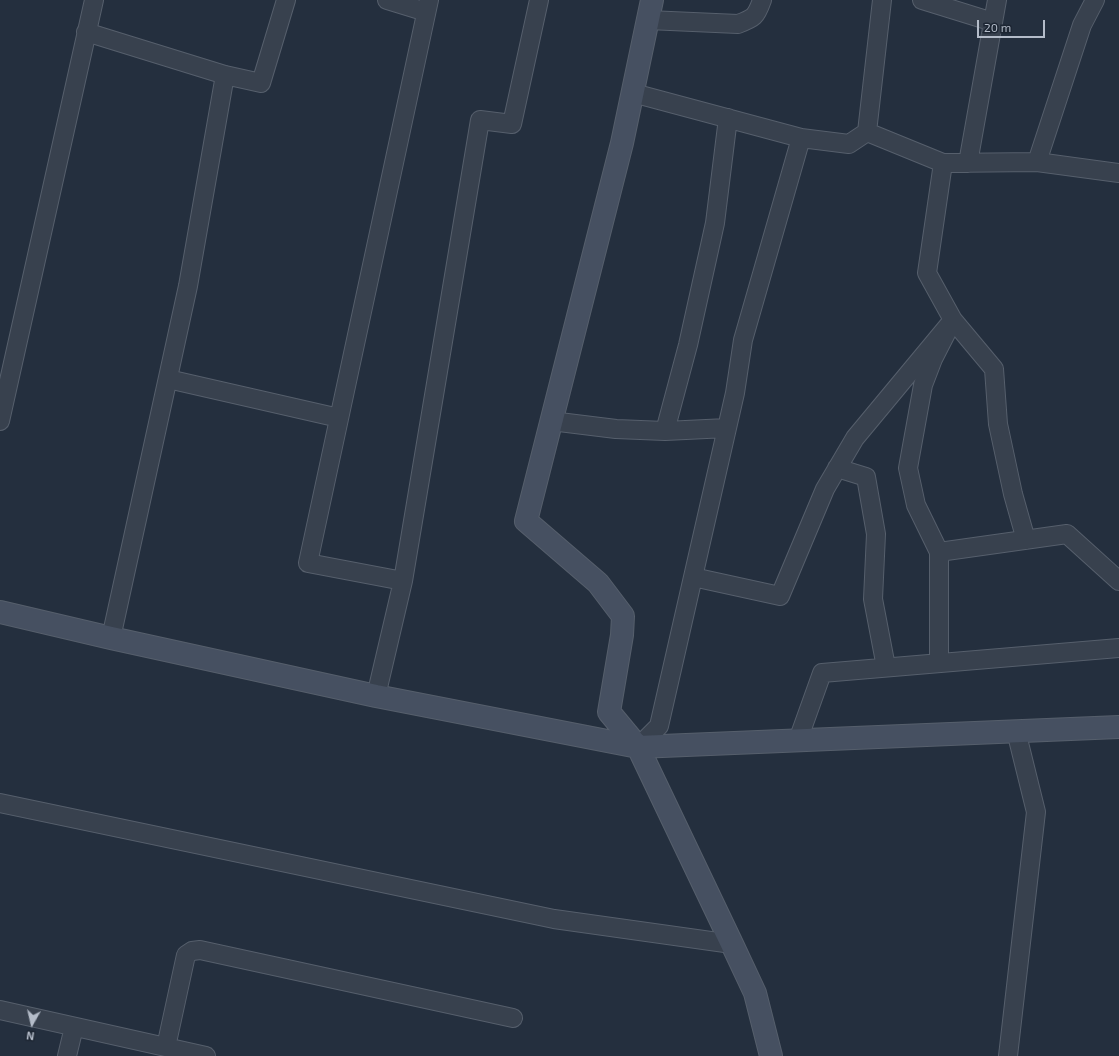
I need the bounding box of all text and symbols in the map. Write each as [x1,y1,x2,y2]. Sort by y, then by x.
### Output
scale bar [979,12,1047,38]
text: 20 m [984,20,1011,34]
north arrow [12,1004,52,1044]
text: N [25,1029,35,1043]

